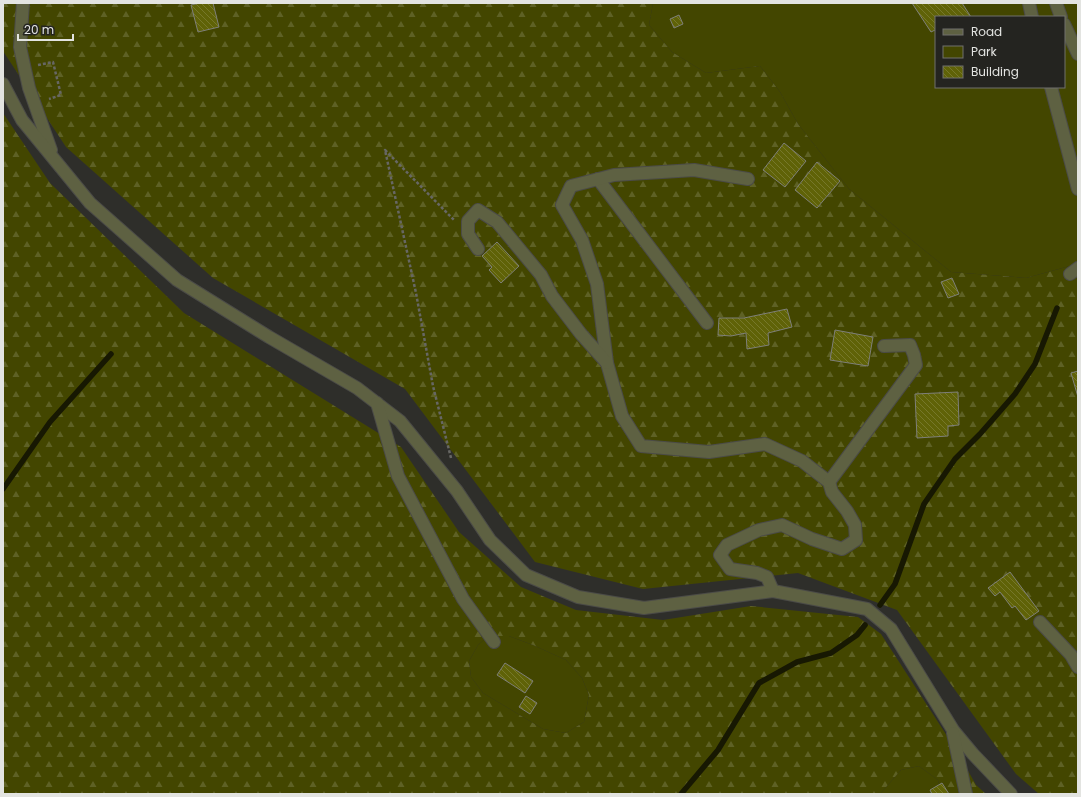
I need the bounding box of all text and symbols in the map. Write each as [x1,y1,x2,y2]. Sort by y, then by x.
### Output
scale bar [18,16,73,42]
legend [935,16,1065,88]
text: 20 m [24,21,54,38]
text: Road [971,23,1002,40]
text: Park [971,43,998,60]
text: Building [971,63,1019,80]

